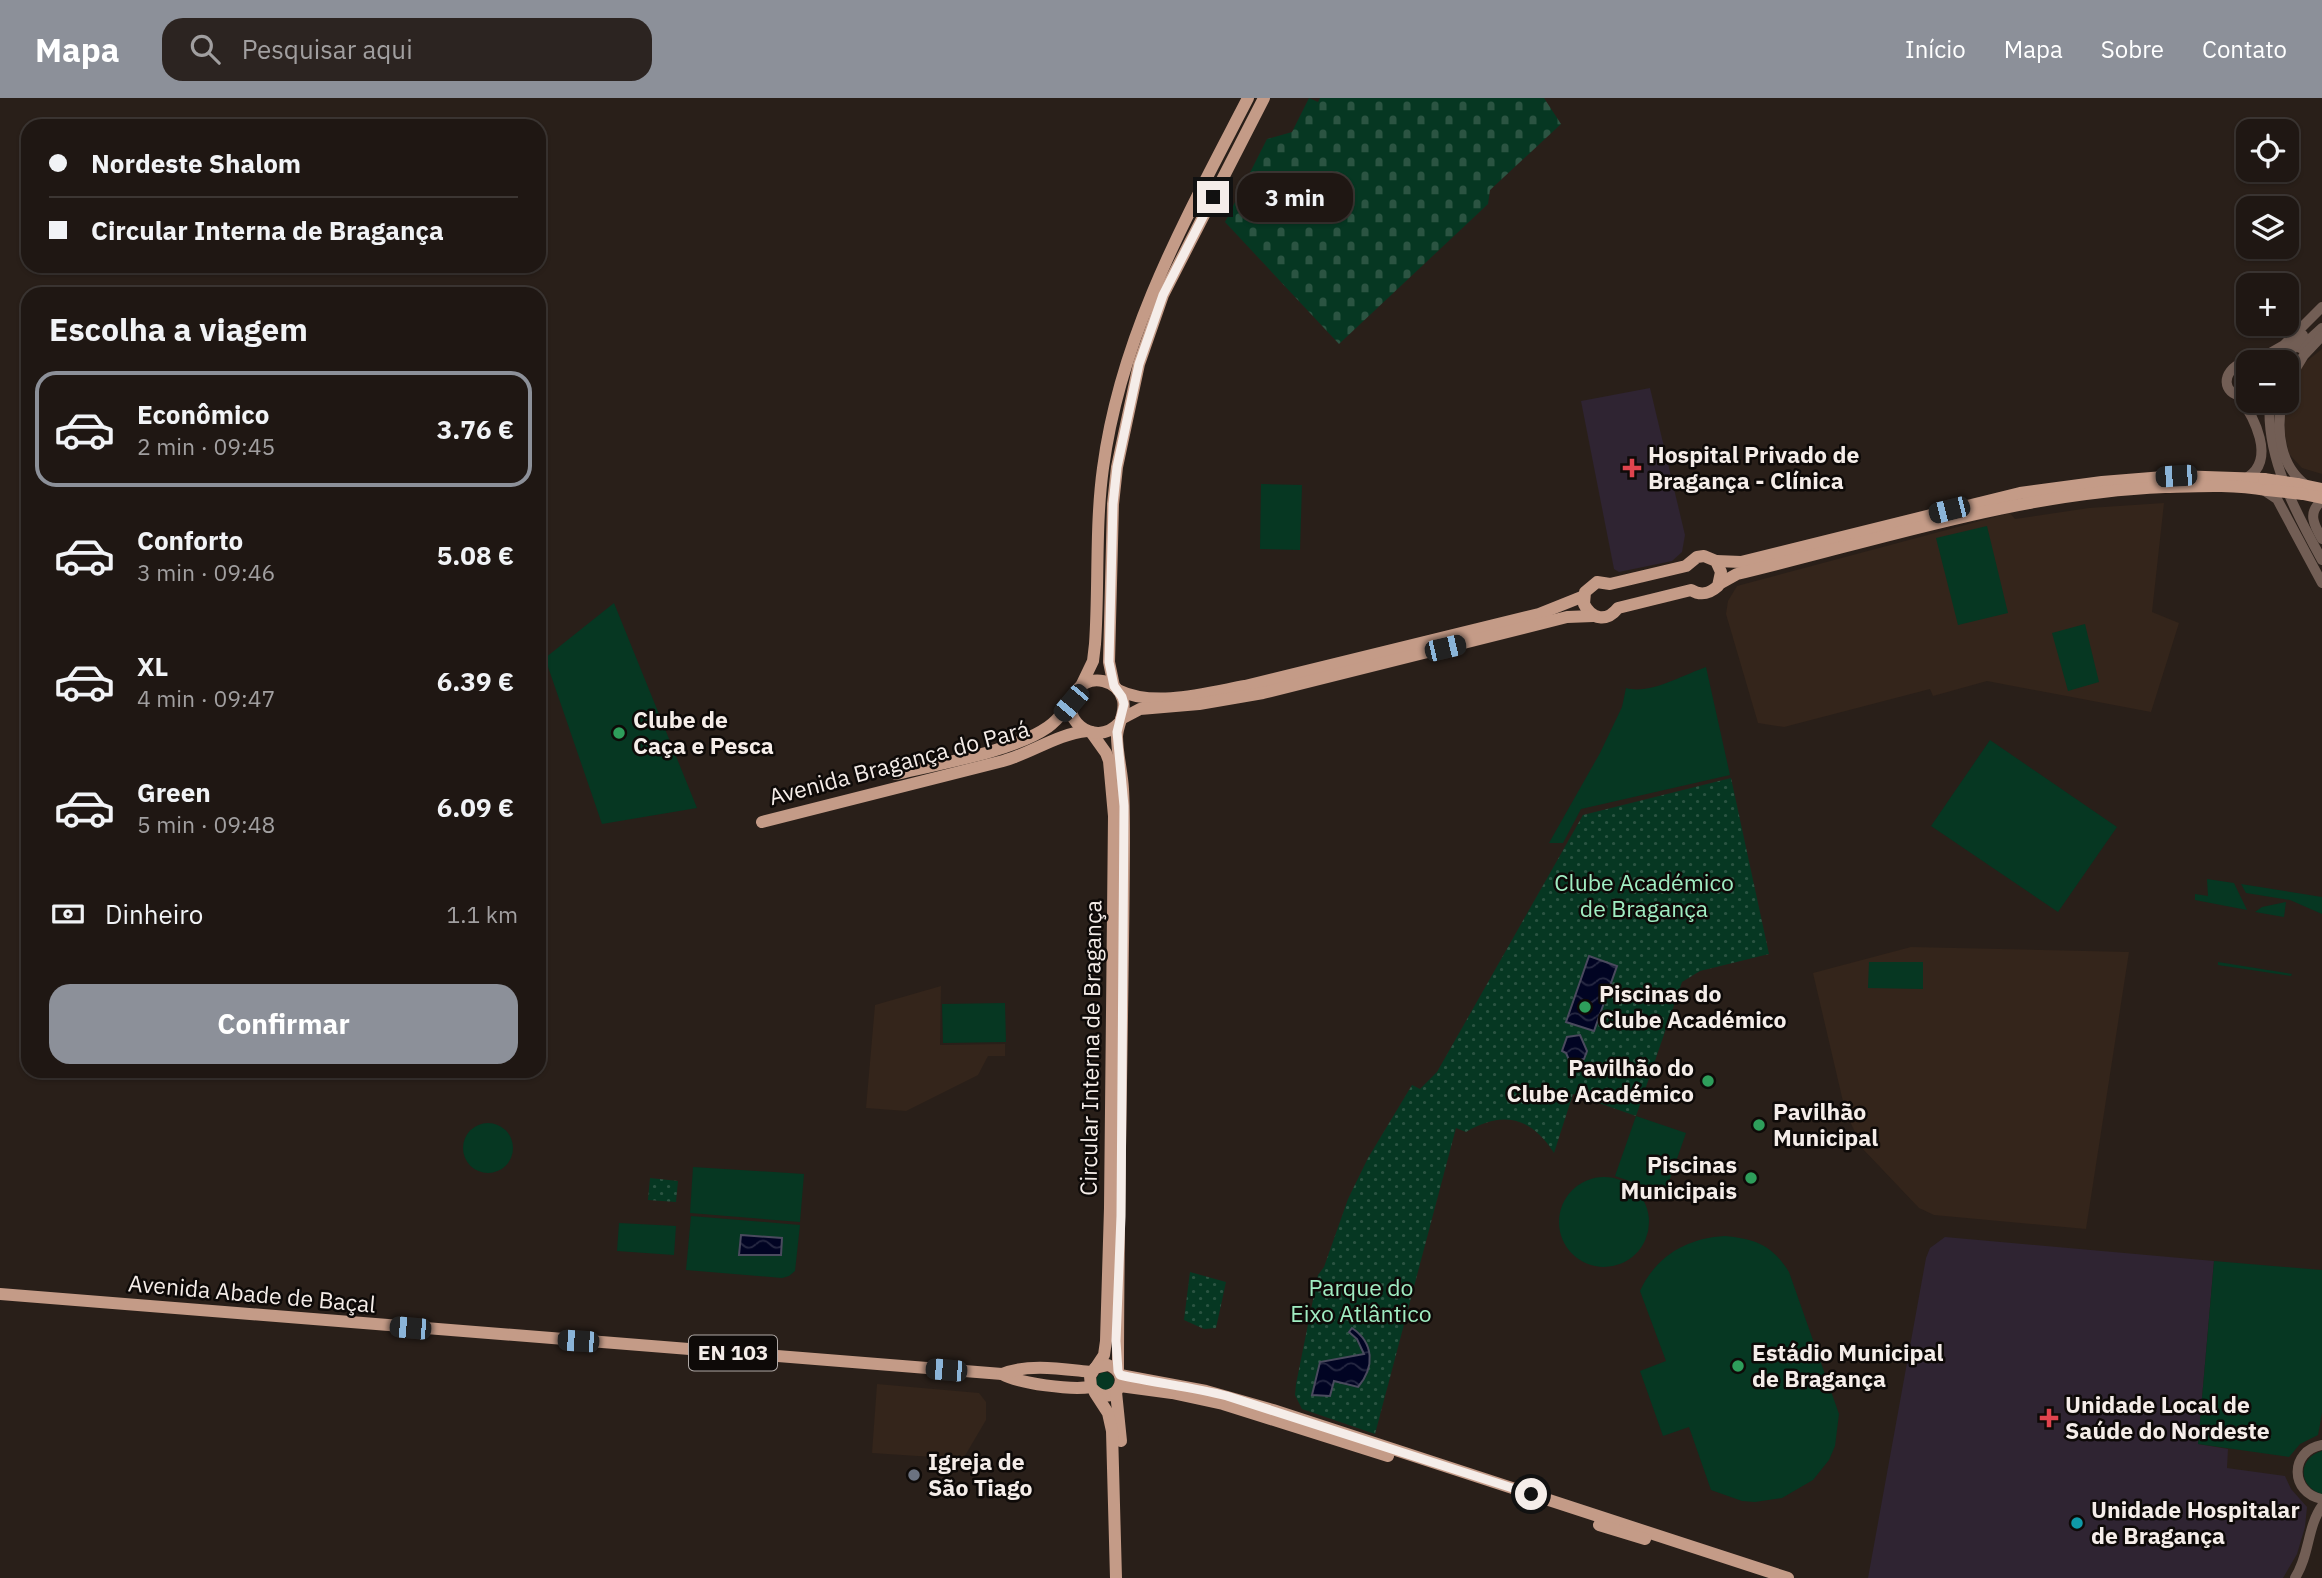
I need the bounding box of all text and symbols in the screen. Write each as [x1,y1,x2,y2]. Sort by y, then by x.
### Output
search box [162,18,652,81]
text: Mapa [35,28,120,71]
icon: search [186,30,224,68]
text: Pesquisar aqui [242,32,413,66]
text: Início [1905,33,1966,65]
text: Mapa [2004,33,2063,65]
text: Sobre [2101,33,2164,65]
text: Contato [2202,33,2287,65]
map controls [2236,119,2299,413]
button: locate [2236,119,2299,182]
text: Nordeste Shalom [91,146,301,180]
callout: 3 min [1238,172,1353,222]
route end [1197,181,1229,213]
text: 3 min [1265,182,1325,212]
button: layers [2236,196,2299,259]
text: Circular Interna de Bragança [91,213,444,247]
button: + [2236,273,2299,336]
text: Escolha a viagem [49,308,308,350]
button: − [2236,350,2299,413]
text: Econômico [137,397,269,431]
icon: car [53,398,116,461]
text: 3.76 € [437,412,514,446]
text: 2 min · 09:45 [137,431,275,461]
place label: Hospital Privado de Bragança - Clínica [1648,439,1859,495]
marker: Hospital Privado de Bragança - Clínica [1622,458,1642,478]
car [2155,464,2198,488]
car [1927,495,1972,525]
text: Conforto [137,523,243,557]
icon: car [53,524,116,587]
text: 5.08 € [437,538,514,572]
text: 3 min · 09:46 [137,557,275,587]
car [1423,633,1468,663]
text: XL [137,649,168,683]
icon: car [53,650,116,713]
text: 6.39 € [437,664,514,698]
car [1050,680,1093,726]
text: 4 min · 09:47 [137,683,275,713]
place label: Clube de Caça e Pesca [633,704,774,760]
street label: Avenida Bragança do Pará [765,713,1032,811]
marker: Clube de Caça e Pesca [611,725,627,741]
text: Green [137,775,211,809]
icon: car [53,776,116,839]
text: 6.09 € [437,790,514,824]
text: 5 min · 09:48 [137,809,275,839]
park label: Clube Académico de Bragança [1554,867,1734,923]
icon: cash [49,895,87,933]
text: Dinheiro [105,897,203,931]
text: 1.1 km [447,899,518,929]
street label: Circular Interna de Bragança [1072,900,1108,1196]
place label: Piscinas do Clube Académico [1599,978,1787,1034]
button: Confirmar [49,984,518,1064]
marker: Piscinas do Clube Académico [1577,999,1593,1015]
place label: Pavilhão do Clube Académico [1506,1052,1694,1108]
marker: Pavilhão do Clube Académico [1700,1073,1716,1089]
place label: Pavilhão Municipal [1773,1096,1878,1152]
marker: Pavilhão Municipal [1751,1117,1767,1133]
place label: Piscinas Municipais [1620,1149,1737,1205]
marker: Piscinas Municipais [1743,1170,1759,1186]
street label: Avenida Abade de Baçal [127,1267,377,1319]
park label: Parque do Eixo Atlântico [1290,1272,1432,1328]
car [389,1316,432,1340]
car [557,1329,600,1353]
road number: EN 103 [689,1336,777,1370]
place label: Estádio Municipal de Bragança [1752,1337,1944,1393]
car [925,1358,968,1382]
marker: Estádio Municipal de Bragança [1730,1358,1746,1374]
place label: Unidade Local de Saúde do Nordeste [2065,1389,2270,1445]
marker: Unidade Local de Saúde do Nordeste [2039,1408,2059,1428]
place label: Igreja de São Tiago [928,1446,1032,1502]
marker: Igreja de São Tiago [906,1467,922,1483]
route start [1515,1478,1547,1510]
place label: Unidade Hospitalar de Bragança [2091,1494,2300,1550]
marker: Unidade Hospitalar de Bragança [2069,1515,2085,1531]

